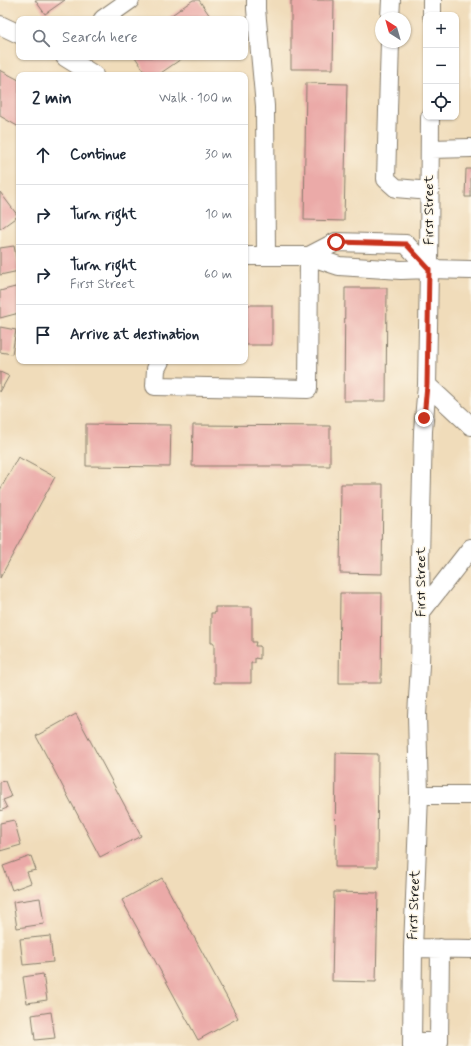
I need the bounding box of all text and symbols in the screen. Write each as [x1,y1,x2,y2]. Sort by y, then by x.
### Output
north arrow [375,12,411,48]
map controls [423,12,459,120]
button: + [423,12,459,48]
search box [16,16,248,60]
icon: search [30,27,52,49]
text: Search here [62,28,138,48]
button: − [423,48,459,84]
button: locate [423,84,459,120]
text: 2 min [32,87,72,109]
text: Walk · 100 m [159,90,232,107]
icon: ahead [32,144,54,166]
text: Continue [70,145,126,165]
text: 30 m [205,146,232,163]
street label: First Street [420,174,438,245]
icon: right [32,204,54,226]
text: Turn right [70,205,137,225]
text: 10 m [205,206,232,223]
route start [327,233,345,251]
text: Turn right [70,256,137,276]
icon: right [32,264,54,286]
text: 60 m [204,266,232,283]
text: First Street [70,276,135,293]
icon: arrive [32,324,54,346]
text: Arrive at destination [70,325,199,345]
route end [415,409,433,427]
street label: First Street [412,546,430,617]
street label: First Street [404,869,424,940]

